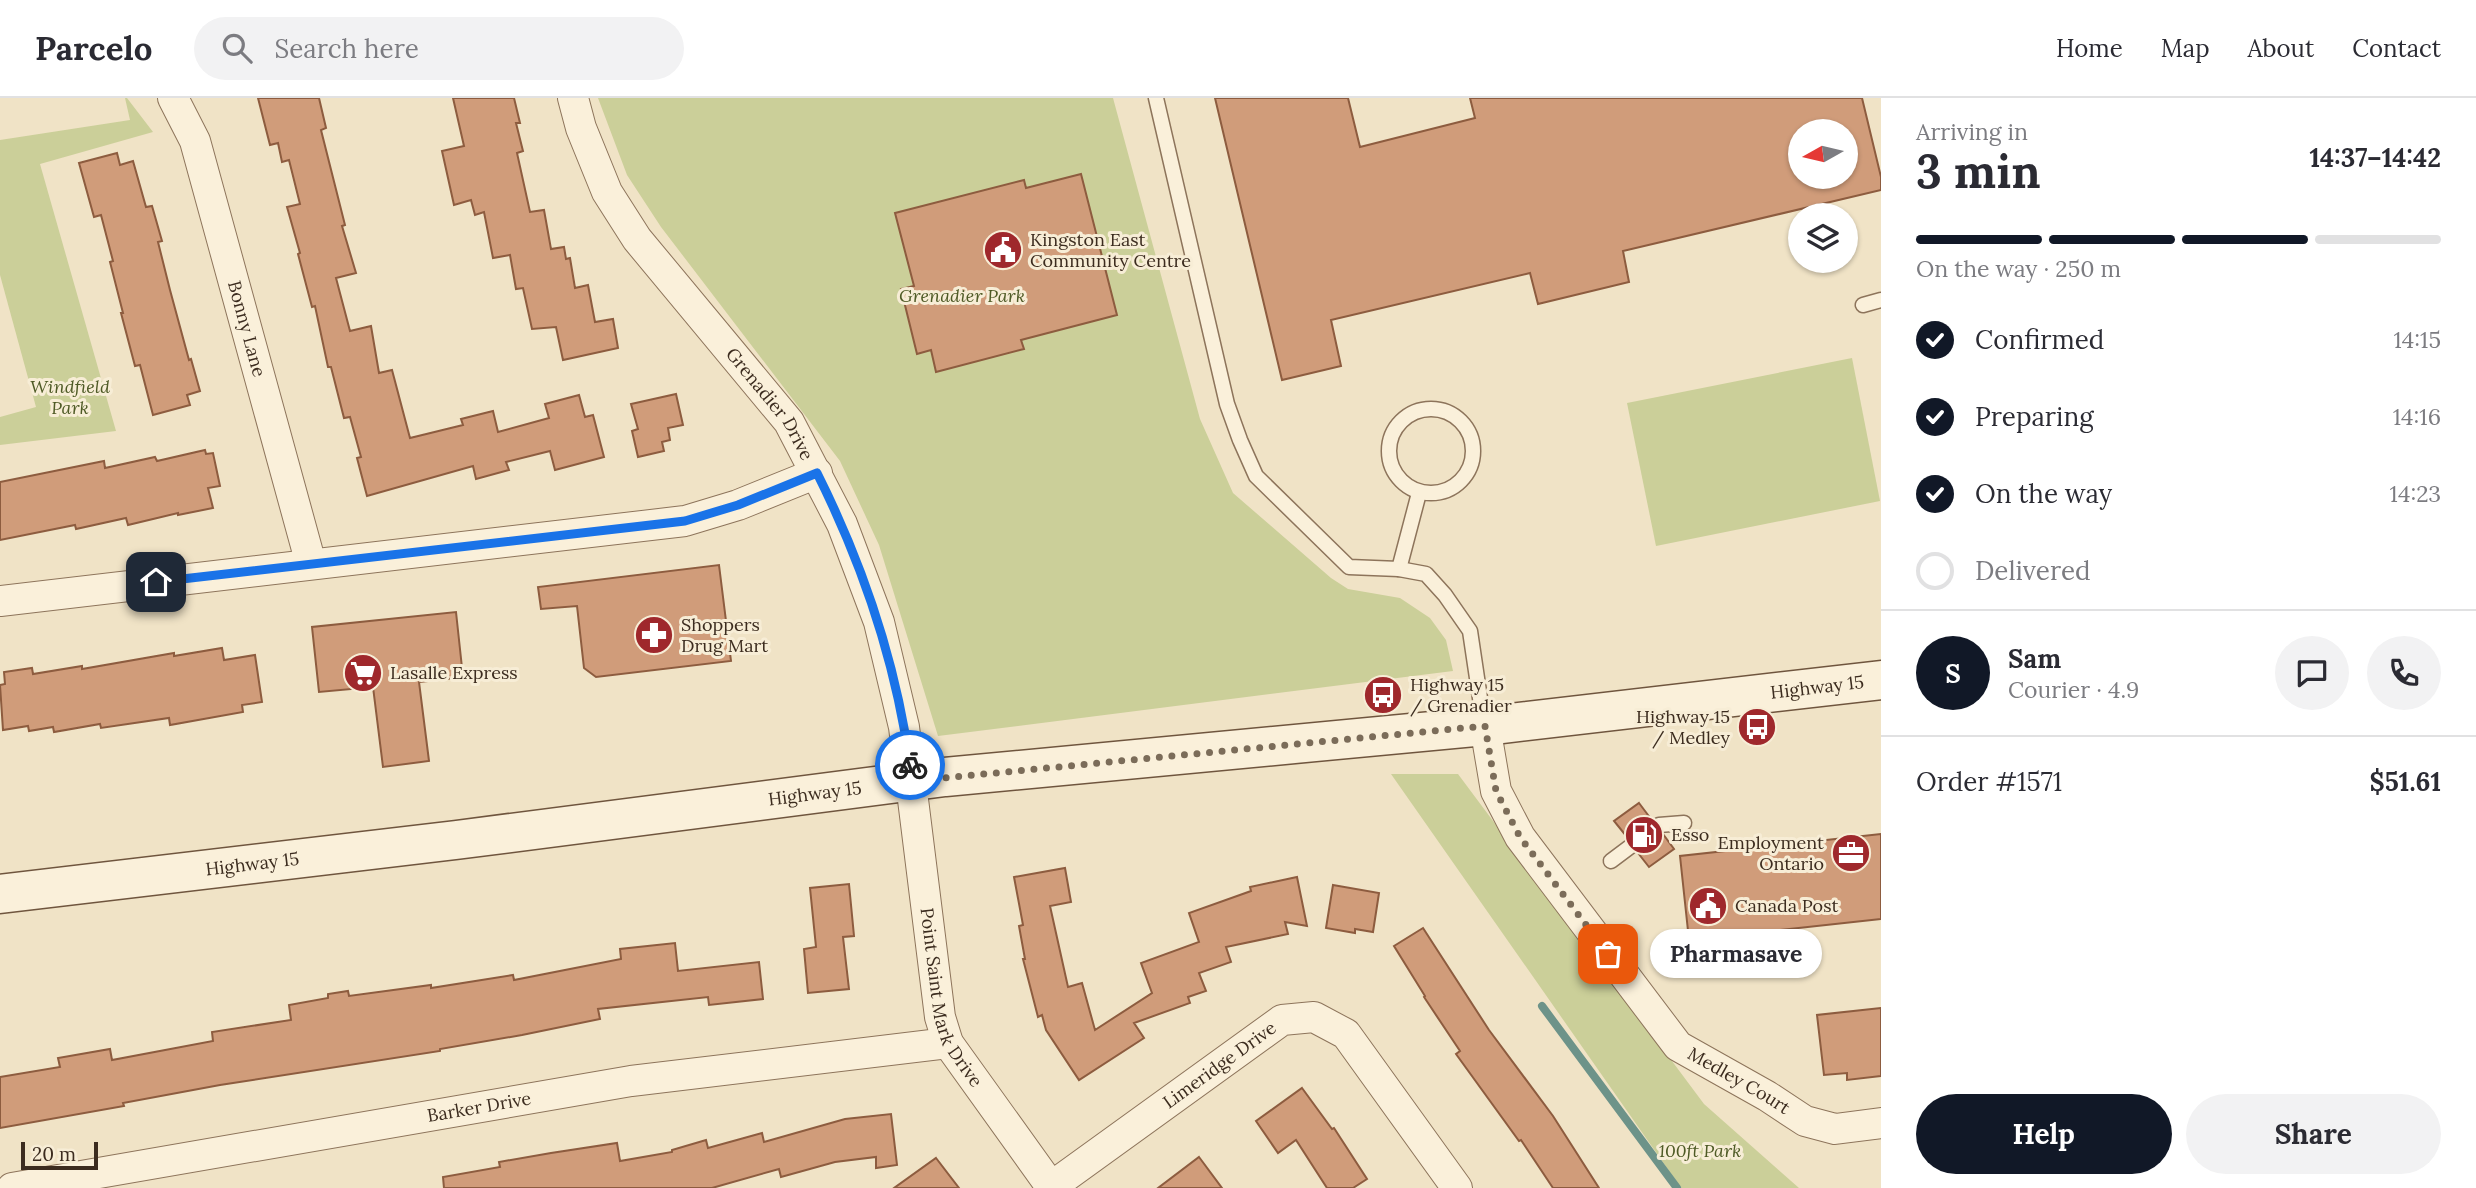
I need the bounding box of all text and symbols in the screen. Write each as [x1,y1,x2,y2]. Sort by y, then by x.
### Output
search box [194,17,684,80]
text: Parcelo [35,27,152,69]
icon: search [218,29,256,67]
text: Search here [274,32,419,65]
text: Home [2056,33,2123,64]
text: Map [2161,33,2210,64]
text: About [2248,33,2314,64]
text: Contact [2352,33,2441,64]
text: Arriving in [1916,117,2028,146]
north arrow [1788,119,1858,189]
map controls [1788,119,1858,273]
text: 14:37–14:42 [2310,141,2441,174]
text: 3 min [1916,142,2041,201]
button: layers [1788,203,1858,273]
place label: Kingston East Community Centre [1030,228,1191,272]
public building icon: Kingston East Community Centre [982,229,1024,271]
text: On the way · 250 m [1916,254,2121,283]
street label: Bonny Lane [223,278,271,379]
park label: Grenadier Park [899,284,1025,307]
icon: check [1916,321,1954,359]
text: Confirmed [1975,323,2104,356]
text: 14:15 [2394,325,2441,354]
street label: Grenadier Drive [721,343,819,464]
park label: Windfield Park [30,375,110,419]
icon: check [1916,398,1954,436]
text: Preparing [1975,400,2094,433]
text: 14:16 [2393,402,2441,431]
icon: check [1916,475,1954,513]
text: On the way [1975,477,2112,510]
text: 14:23 [2390,479,2441,508]
pin [126,552,186,612]
text: Delivered [1975,554,2091,587]
icon: home [137,563,175,601]
place label: Shoppers Drug Mart [681,613,768,657]
pharmacy icon: Shoppers Drug Mart [633,614,675,656]
button: chat [2275,636,2349,710]
button: phone [2367,636,2441,710]
text: Sam [2008,642,2061,675]
supermarket icon: Lasalle Express [342,652,384,694]
text: S [1945,657,1961,690]
place label: Lasalle Express [390,661,518,684]
street label: Highway 15 [1769,670,1865,704]
place label: Highway 15 / Grenadier [1410,673,1512,717]
bus stop icon: Highway 15 / Grenadier [1362,674,1404,716]
text: Courier · 4.9 [2008,675,2139,704]
place label: Highway 15 / Medley [1636,705,1730,749]
bus stop icon: Highway 15 / Medley [1736,706,1778,748]
courier [875,730,945,800]
icon: bike [891,746,929,784]
text: Order #1571 [1916,765,2062,798]
text: $51.61 [2370,765,2441,798]
street label: Highway 15 [767,776,863,811]
fuel station icon: Esso [1623,814,1665,856]
place label: Esso [1671,823,1709,846]
place label: Employment Ontario [1718,831,1824,875]
office icon: Employment Ontario [1830,832,1872,874]
street label: Highway 15 [204,847,300,881]
public building icon: Canada Post [1687,885,1729,927]
place label: Canada Post [1735,894,1838,917]
street label: Point Saint Mark Drive [916,906,988,1092]
pin [1578,924,1638,984]
callout: Pharmasave [1650,930,1822,978]
icon: bag [1589,935,1627,973]
text: Pharmasave [1670,939,1802,968]
street label: Limeridge Drive [1158,1016,1281,1113]
street label: Medley Court [1684,1042,1795,1119]
street label: Barker Drive [425,1086,533,1127]
button: Help [1916,1094,2172,1174]
button: Share [2186,1094,2441,1174]
scale bar [21,1139,98,1171]
park label: 100ft Park [1659,1139,1741,1162]
text: 20 m [32,1142,76,1166]

